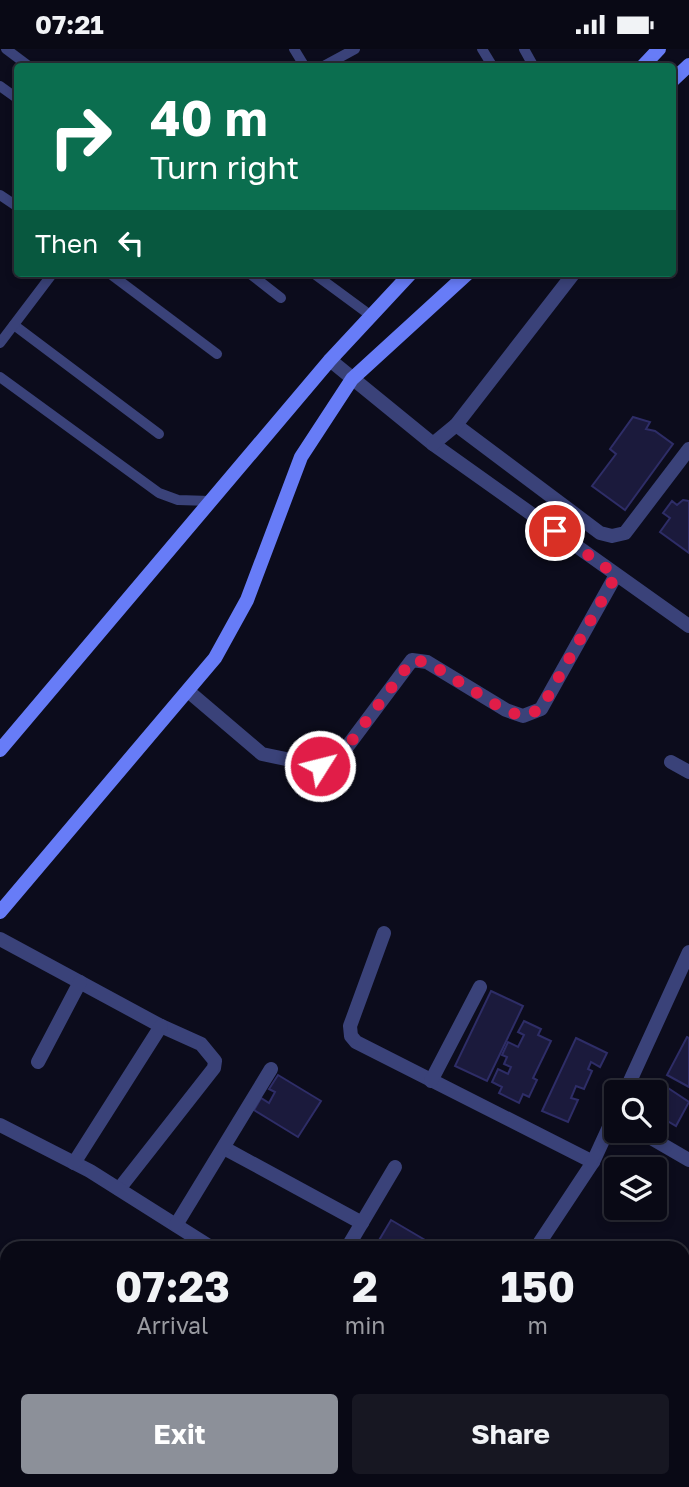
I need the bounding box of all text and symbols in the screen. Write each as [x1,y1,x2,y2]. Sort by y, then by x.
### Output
text: 07:21 [35,9,104,40]
text: 40 m [150,88,268,147]
icon: right [35,91,126,182]
text: Turn right [150,148,299,186]
icon: left [112,224,150,262]
text: Then [35,228,98,259]
pin [525,501,585,561]
icon: arrive [536,512,574,550]
position arrow [283,729,357,803]
map controls [604,1080,667,1220]
button: search [604,1080,667,1143]
button: layers [604,1157,667,1220]
text: 07:23 [115,1261,230,1311]
text: 2 [352,1261,378,1311]
text: 150 [500,1261,575,1311]
text: Arrival [136,1311,208,1339]
text: min [345,1311,385,1339]
text: m [528,1311,548,1339]
button: Exit [21,1394,338,1474]
button: Share [352,1394,669,1474]

